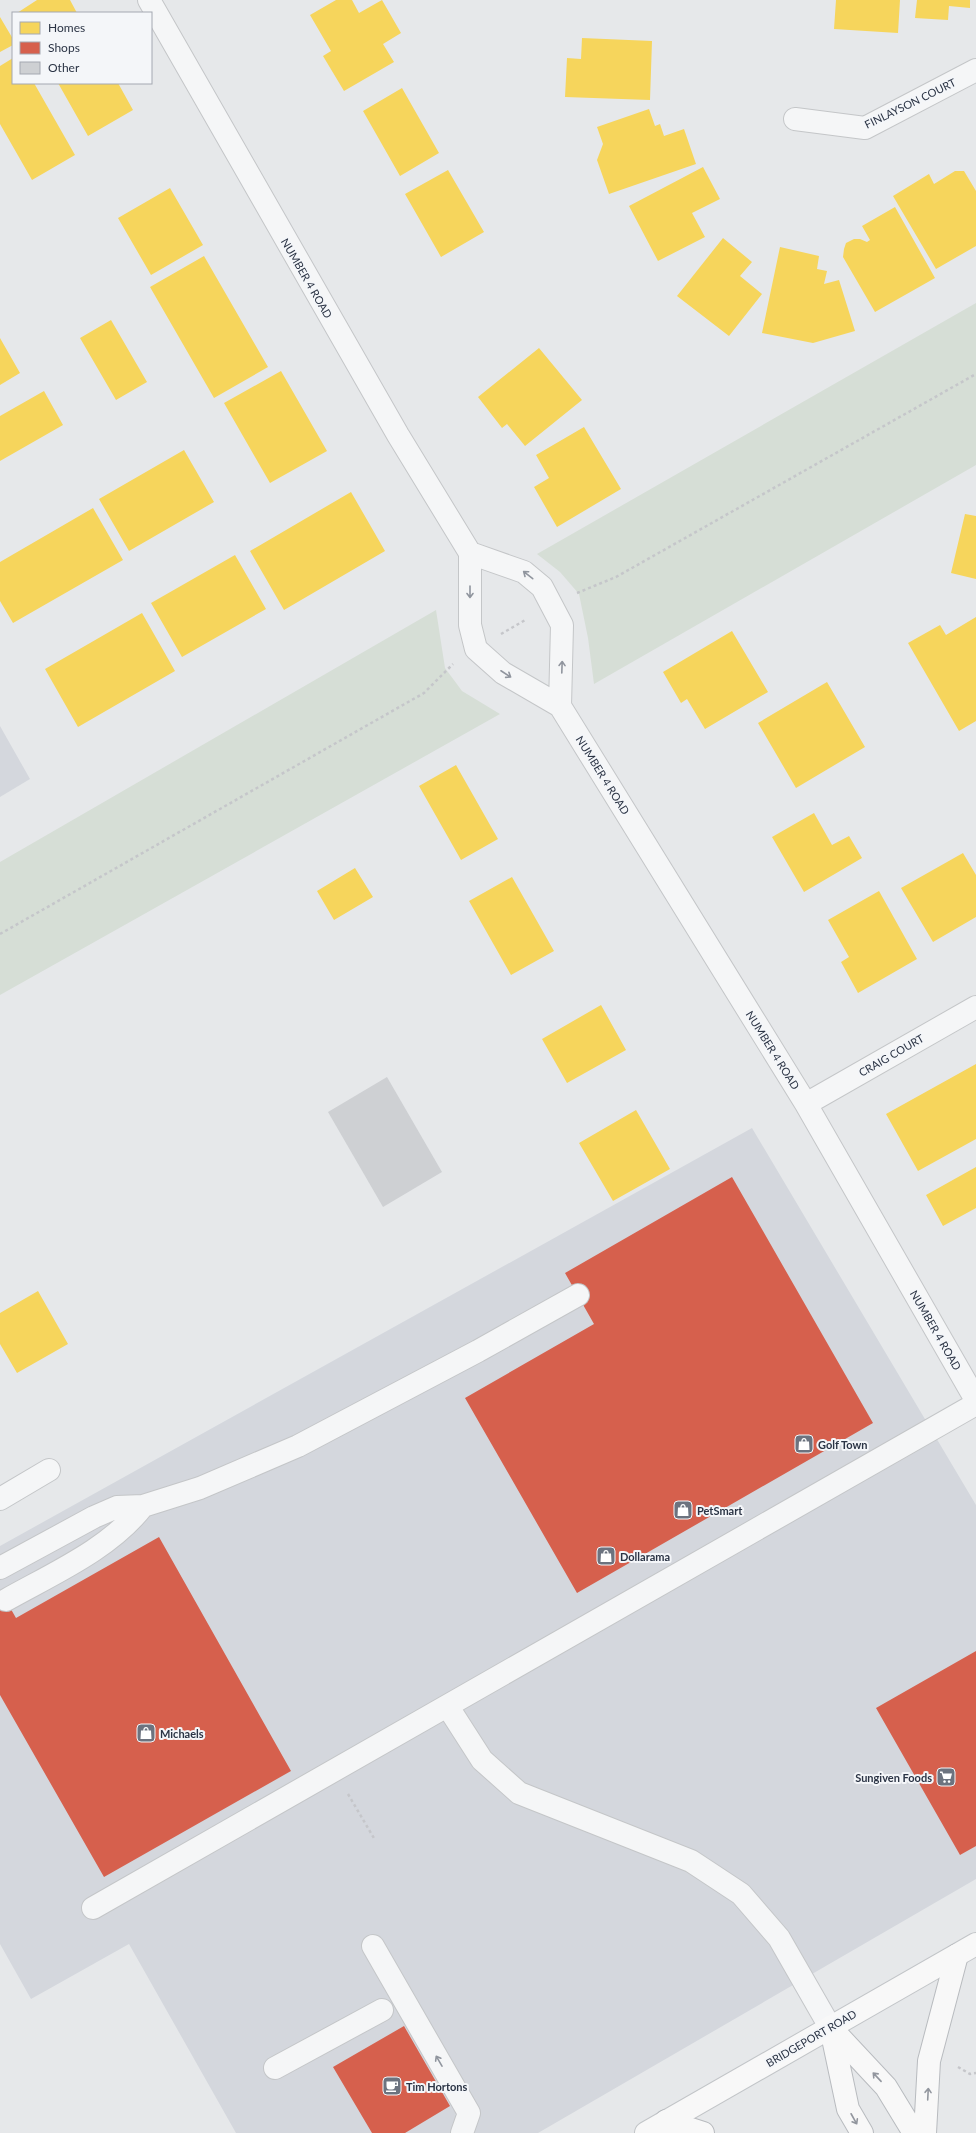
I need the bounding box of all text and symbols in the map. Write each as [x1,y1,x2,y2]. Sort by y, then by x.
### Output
legend [12,12,152,84]
text: Homes [48,20,85,35]
text: Shops [48,40,80,55]
text: Other [48,60,80,75]
street label: FINLAYSON COURT [862,75,958,131]
street label: NUMBER 4 ROAD [279,236,335,320]
one-way arrow [523,571,534,580]
one-way arrow [466,585,474,598]
one-way arrow [558,661,566,674]
one-way arrow [500,670,511,678]
street label: NUMBER 4 ROAD [574,733,632,817]
street label: NUMBER 4 ROAD [744,1008,802,1092]
street label: CRAIG COURT [856,1031,926,1079]
street label: NUMBER 4 ROAD [908,1288,964,1372]
shop icon: Golf Town [793,1433,815,1455]
place label: Golf Town [818,1438,868,1451]
shop icon: PetSmart [672,1499,694,1521]
place label: PetSmart [697,1504,743,1517]
shop icon: Dollarama [595,1545,617,1567]
place label: Dollarama [620,1550,670,1563]
shop icon: Michaels [135,1722,157,1744]
place label: Michaels [160,1727,204,1740]
supermarket icon: Sungiven Foods [935,1766,957,1788]
place label: Sungiven Foods [855,1771,932,1784]
street label: BRIDGEPORT ROAD [764,2007,858,2069]
one-way arrow [435,2055,443,2067]
one-way arrow [872,2072,882,2082]
cafe icon: Tim Hortons [381,2075,403,2097]
place label: Tim Hortons [406,2080,468,2093]
one-way arrow [924,2088,931,2101]
one-way arrow [850,2113,858,2125]

